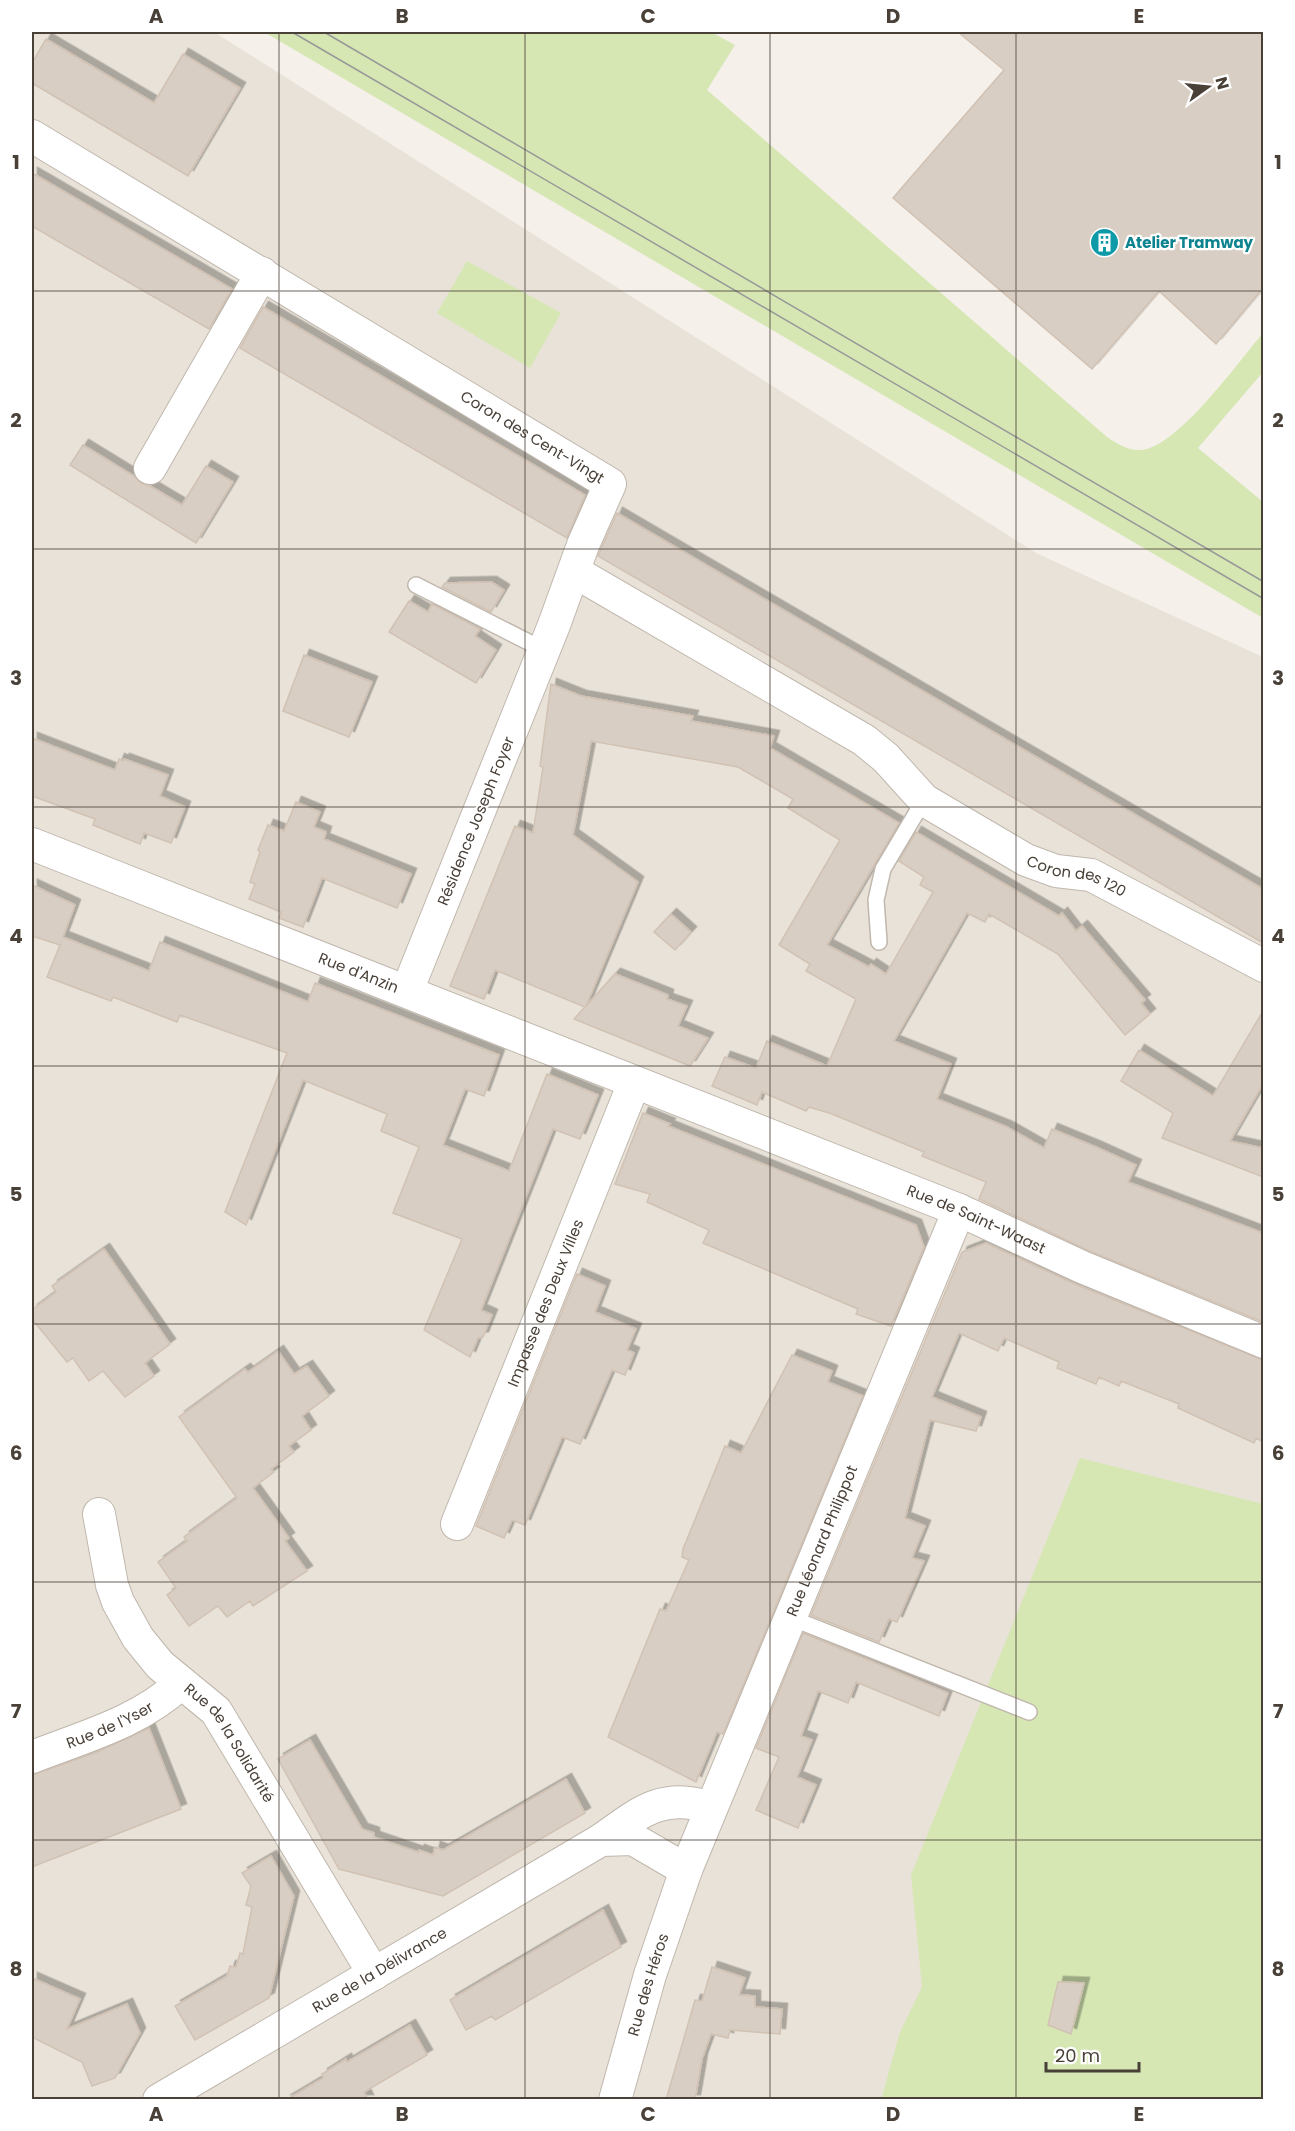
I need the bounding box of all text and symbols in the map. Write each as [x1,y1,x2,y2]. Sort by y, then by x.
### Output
text: A [149,2,164,30]
text: B [395,2,409,30]
text: C [640,2,656,30]
text: D [886,2,900,30]
text: E [1134,2,1144,30]
north arrow [1178,57,1238,117]
text: N [1209,74,1235,92]
text: 1 [12,148,20,176]
text: 1 [1274,148,1282,176]
building icon: Atelier Tramway [1088,227,1120,259]
place label: Atelier Tramway [1125,232,1254,253]
street label: Coron des Cent-Vingt [457,385,609,488]
text: 2 [10,406,22,434]
text: 2 [1272,406,1284,434]
text: 3 [10,664,22,692]
text: 3 [1272,664,1284,692]
street label: Résidence Joseph Foyer [432,733,519,908]
street label: Coron des 120 [1024,850,1130,902]
text: 4 [9,922,23,950]
text: 4 [1271,922,1285,950]
street label: Rue d'Anzin [316,947,402,998]
street label: Rue de Saint-Waast [904,1179,1049,1259]
text: 5 [10,1180,23,1208]
text: 5 [1272,1180,1285,1208]
street label: Impasse des Deux Villes [502,1216,588,1390]
text: 6 [10,1439,22,1467]
text: 6 [1272,1439,1284,1467]
street label: Rue Léonard Philippot [781,1462,862,1619]
street label: Rue de la Solidarité [180,1678,280,1806]
street label: Rue de l'Yser [63,1696,157,1753]
text: 7 [11,1697,22,1725]
text: 7 [1273,1697,1284,1725]
street label: Rue de la Délivrance [308,1922,451,2018]
street label: Rue des Héros [622,1930,674,2038]
text: 8 [10,1955,22,1983]
text: 8 [1272,1955,1284,1983]
scale bar [1046,2035,1139,2073]
text: 20 m [1055,2043,1100,2068]
text: A [149,2100,164,2128]
text: B [395,2100,409,2128]
text: C [640,2100,656,2128]
text: D [886,2100,900,2128]
text: E [1134,2100,1144,2128]

